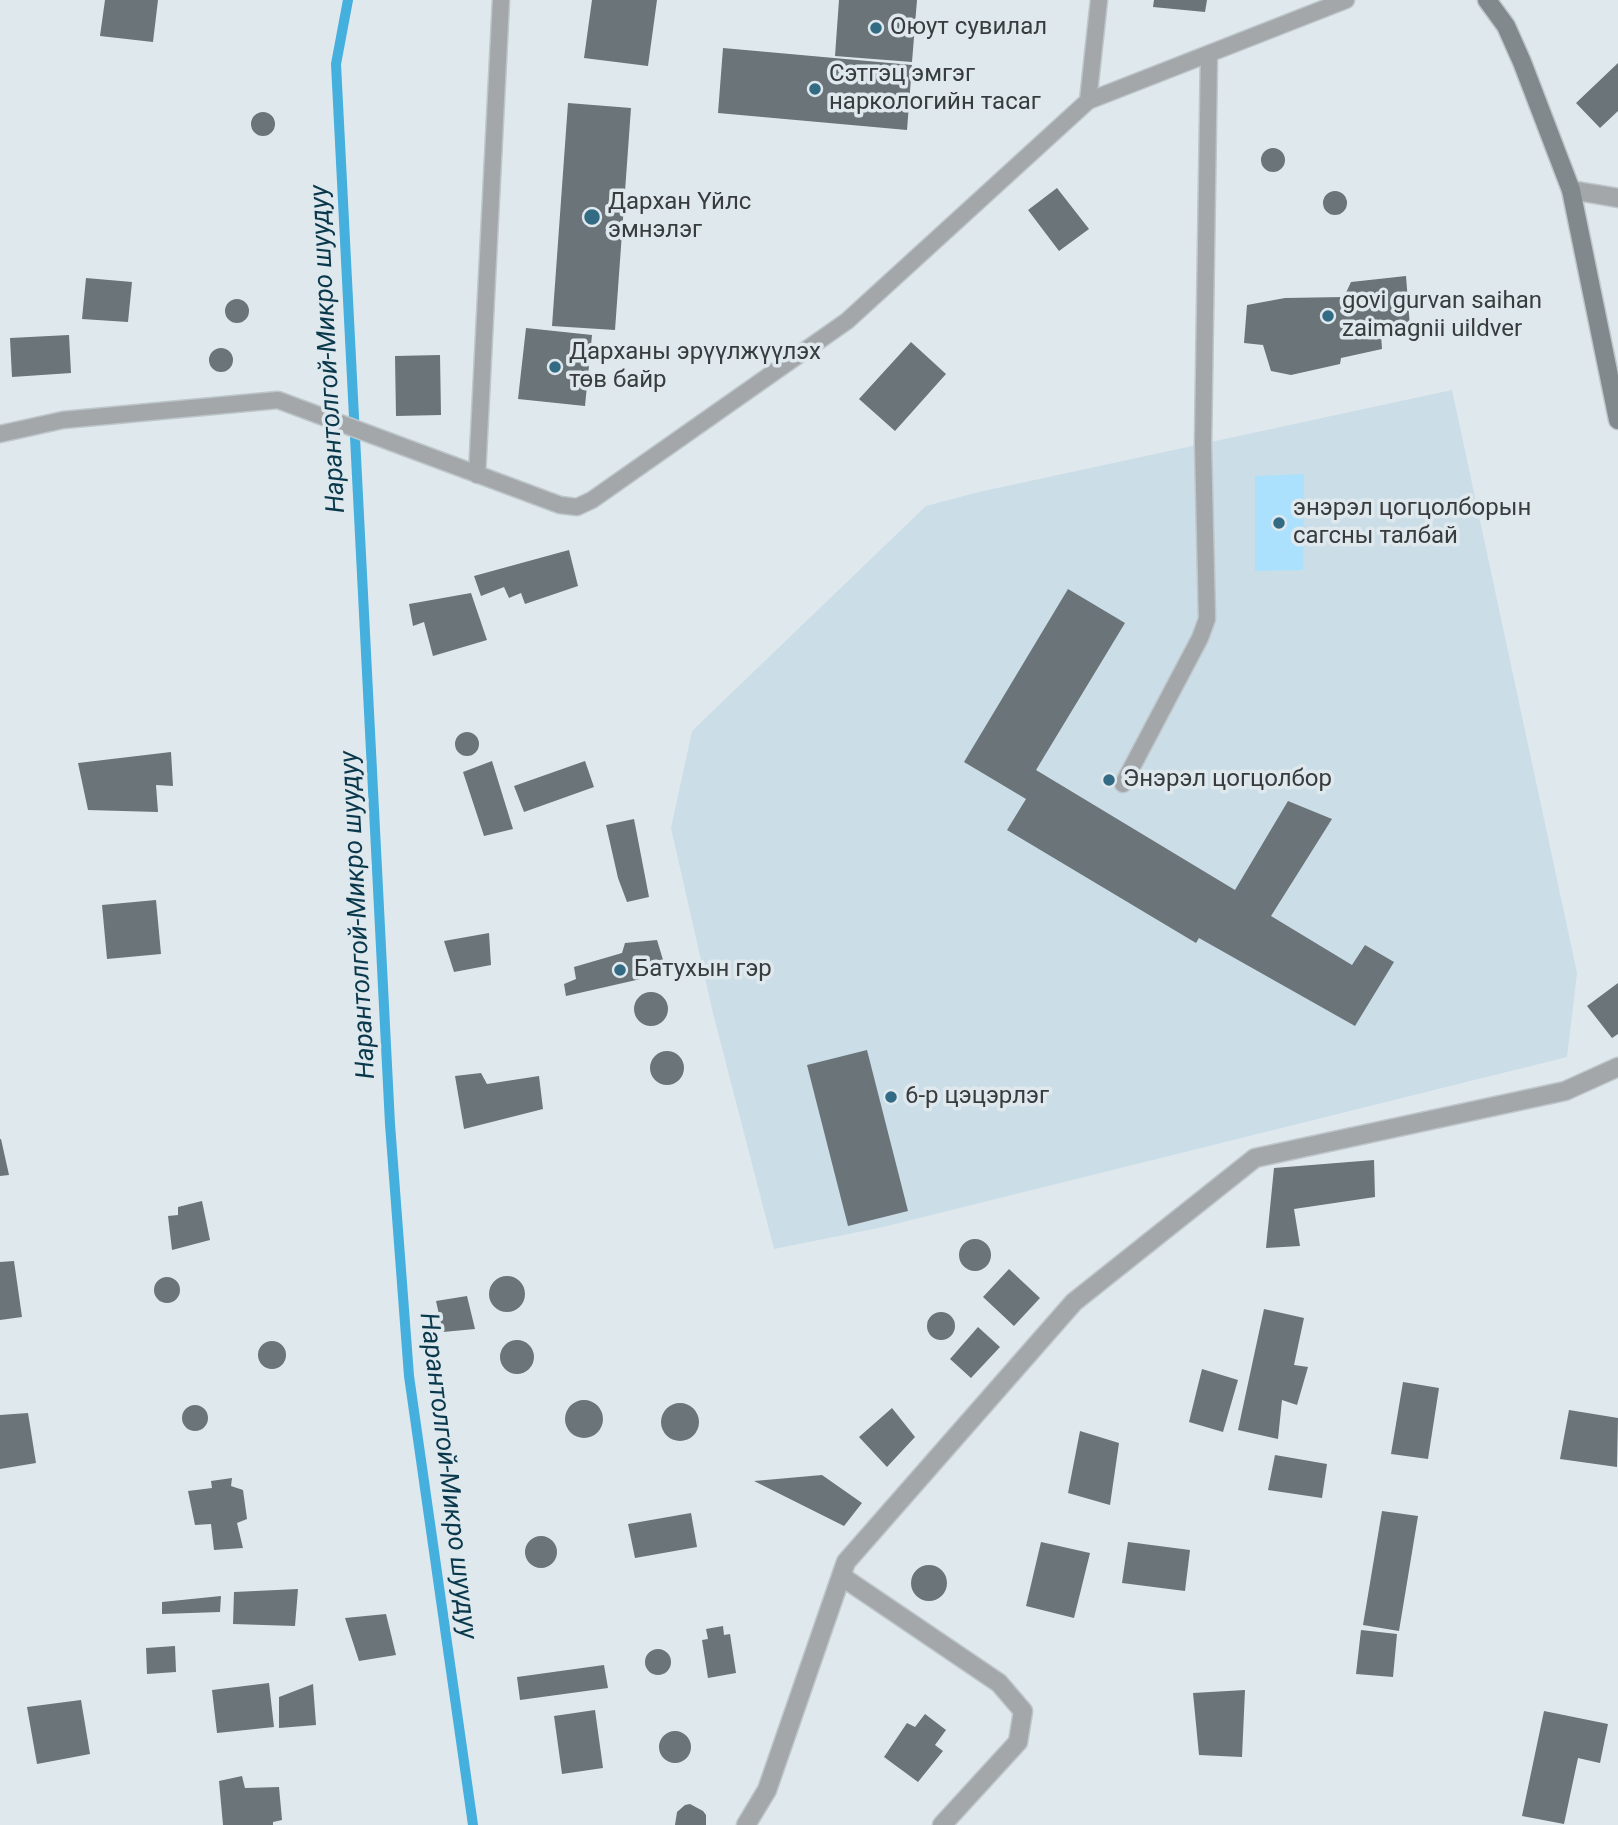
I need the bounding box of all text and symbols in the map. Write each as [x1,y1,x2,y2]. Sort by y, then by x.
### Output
place label: Оюут сувилал [890,14,1047,42]
marker: Оюут сувилал [868,20,884,36]
place label: Сэтгэц эмгэг наркологийн тасаг [829,61,1041,117]
marker: Сэтгэц эмгэг наркологийн тасаг [807,81,823,97]
water label: Нарантолгой-Микро шуудуу [305,184,353,514]
place label: Дархан Үйлс эмнэлэг [608,189,751,245]
marker: Дархан Үйлс эмнэлэг [582,207,602,227]
place label: govi gurvan saihan zaimagnii uildver [1342,288,1542,344]
marker: govi gurvan saihan zaimagnii uildver [1320,308,1336,324]
place label: Дарханы эрүүлжүүлэх төв байр [569,339,821,395]
marker: Дарханы эрүүлжүүлэх төв байр [547,359,563,375]
place label: энэрэл цогцолборын сагсны талбай [1293,495,1531,551]
marker: энэрэл цогцолборын сагсны талбай [1271,515,1287,531]
water label: Нарантолгой-Микро шуудуу [335,750,383,1080]
place label: Энэрэл цогцолбор [1123,766,1332,794]
marker: Энэрэл цогцолбор [1101,772,1117,788]
place label: Батухын гэр [634,956,772,984]
marker: Батухын гэр [612,962,628,978]
place label: 6-р цэцэрлэг [905,1083,1049,1111]
marker: 6-р цэцэрлэг [883,1089,899,1105]
water label: Нарантолгой-Микро шуудуу [411,1311,483,1641]

